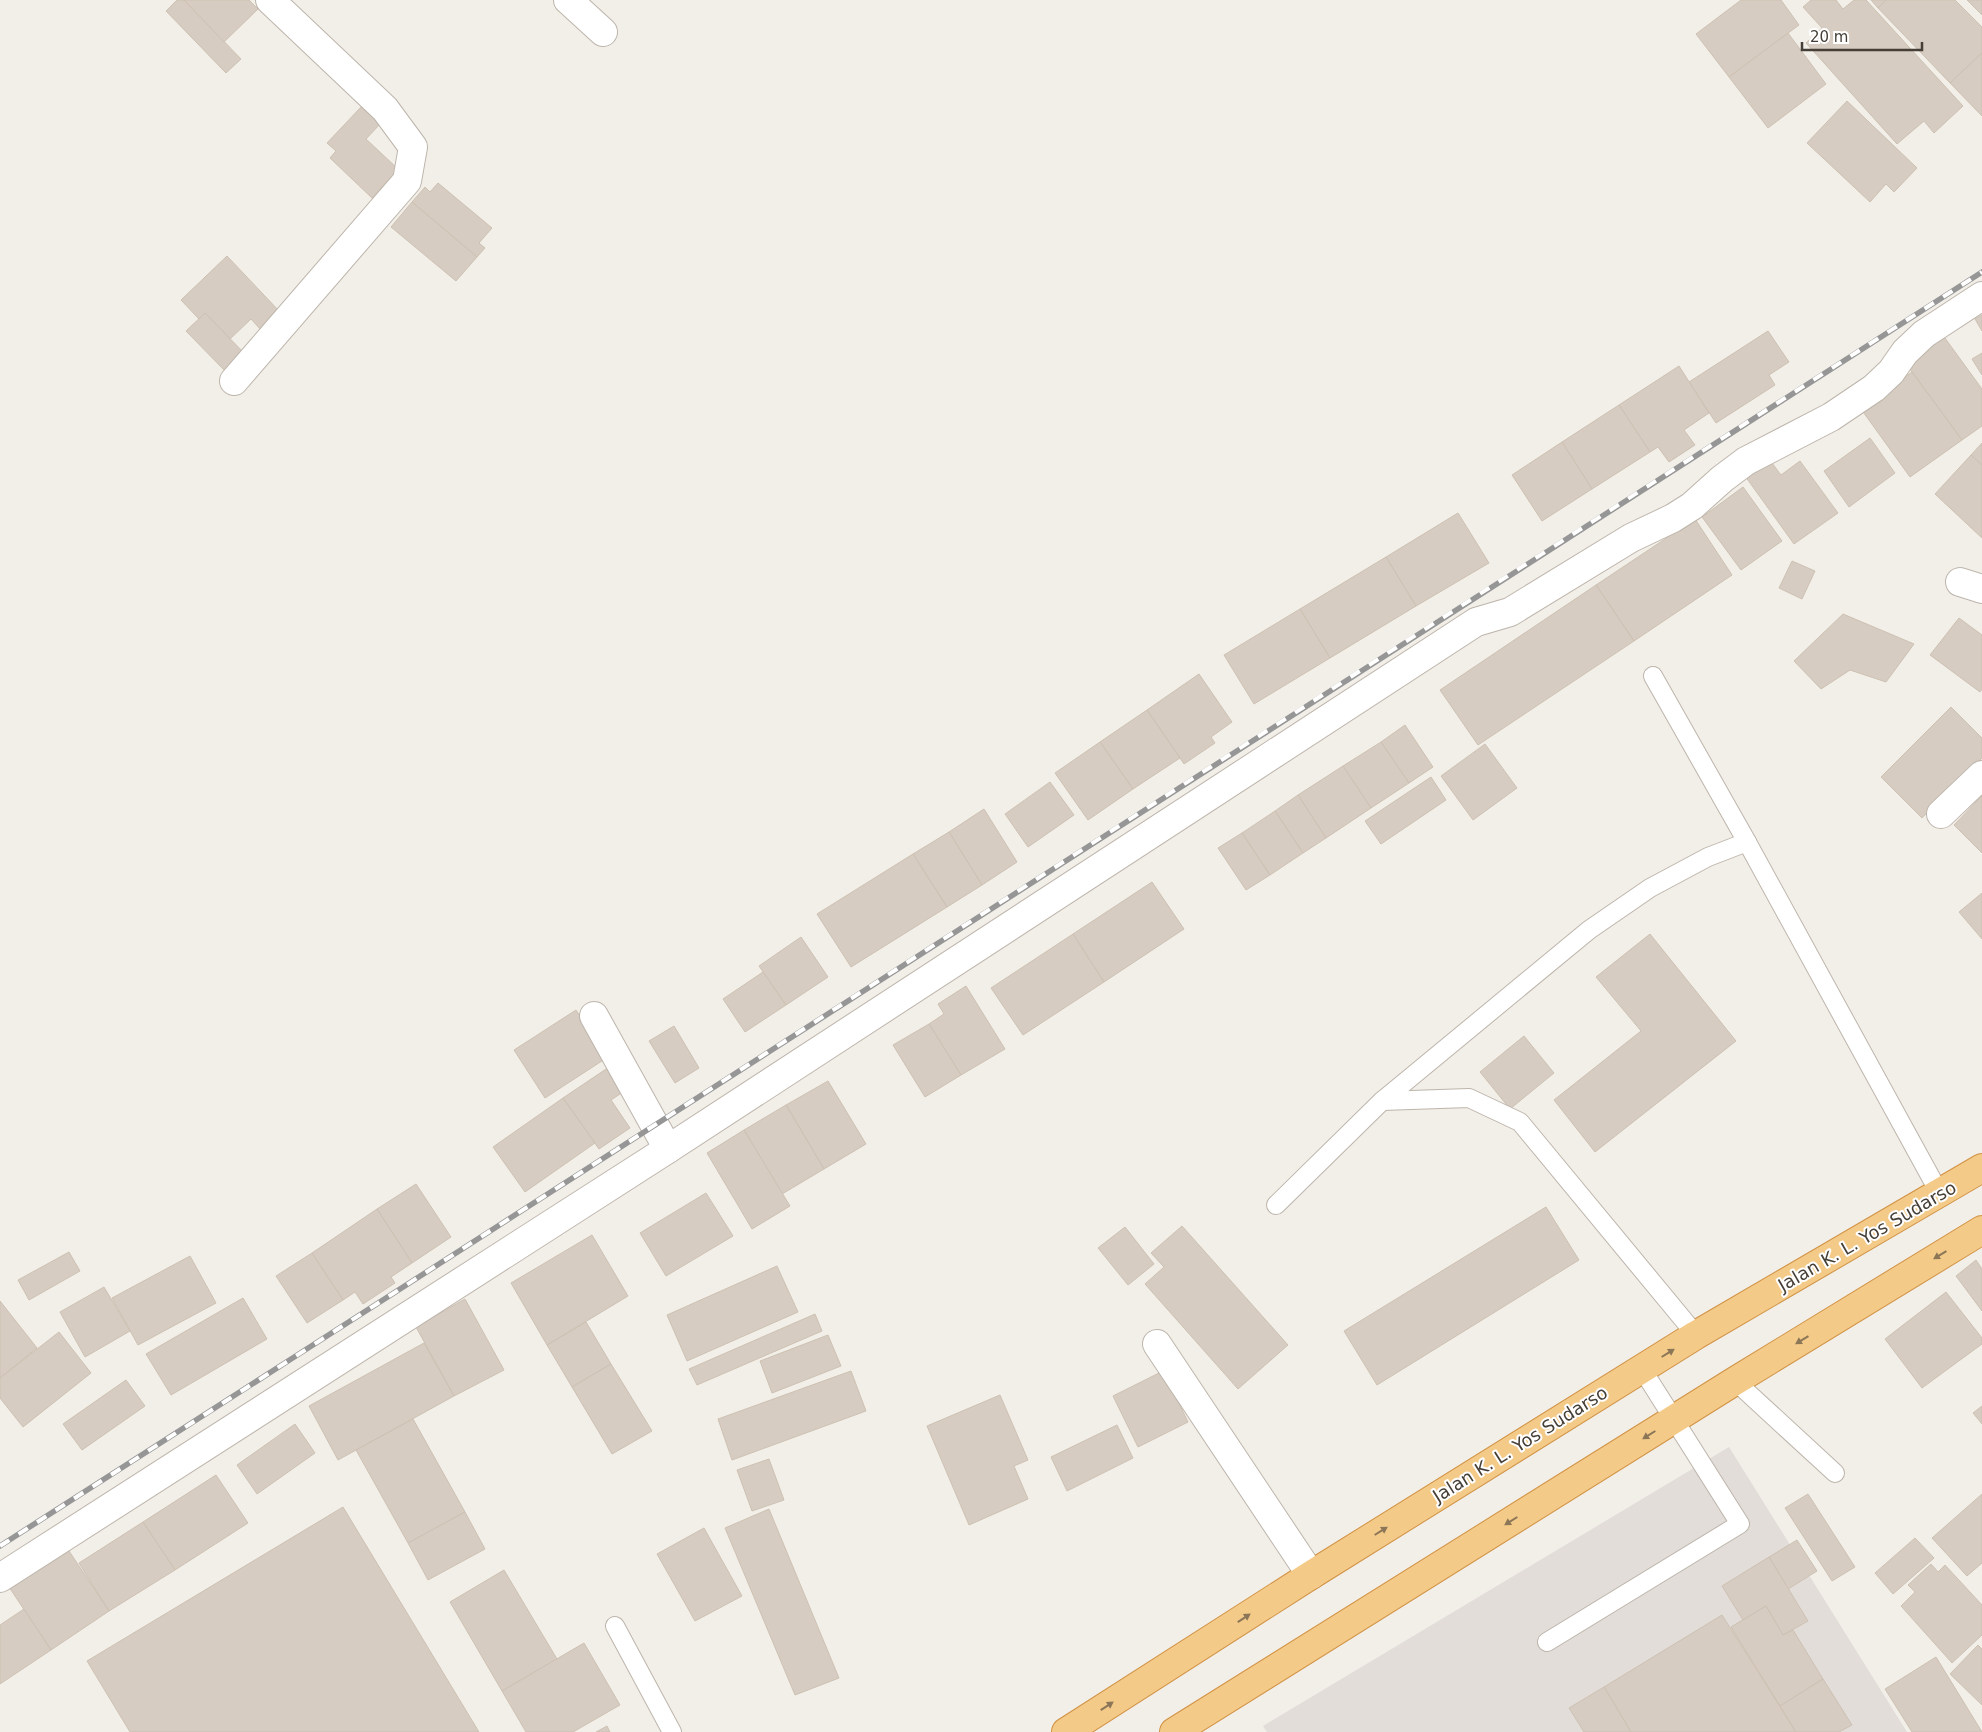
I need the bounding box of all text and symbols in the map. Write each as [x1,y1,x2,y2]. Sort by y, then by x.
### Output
scale bar [1802,20,1922,52]
text: 20 m [1810,28,1848,46]
street label: Jalan K. L. Yos Sudarso [1773,1176,1960,1296]
one-way arrow [1934,1251,1947,1260]
one-way arrow [1795,1335,1808,1345]
one-way arrow [1661,1348,1674,1357]
street label: Jalan K. L. Yos Sudarso [1428,1382,1611,1507]
one-way arrow [1642,1430,1655,1440]
one-way arrow [1505,1517,1518,1526]
one-way arrow [1375,1526,1388,1536]
one-way arrow [1237,1613,1250,1623]
one-way arrow [1100,1701,1114,1710]

